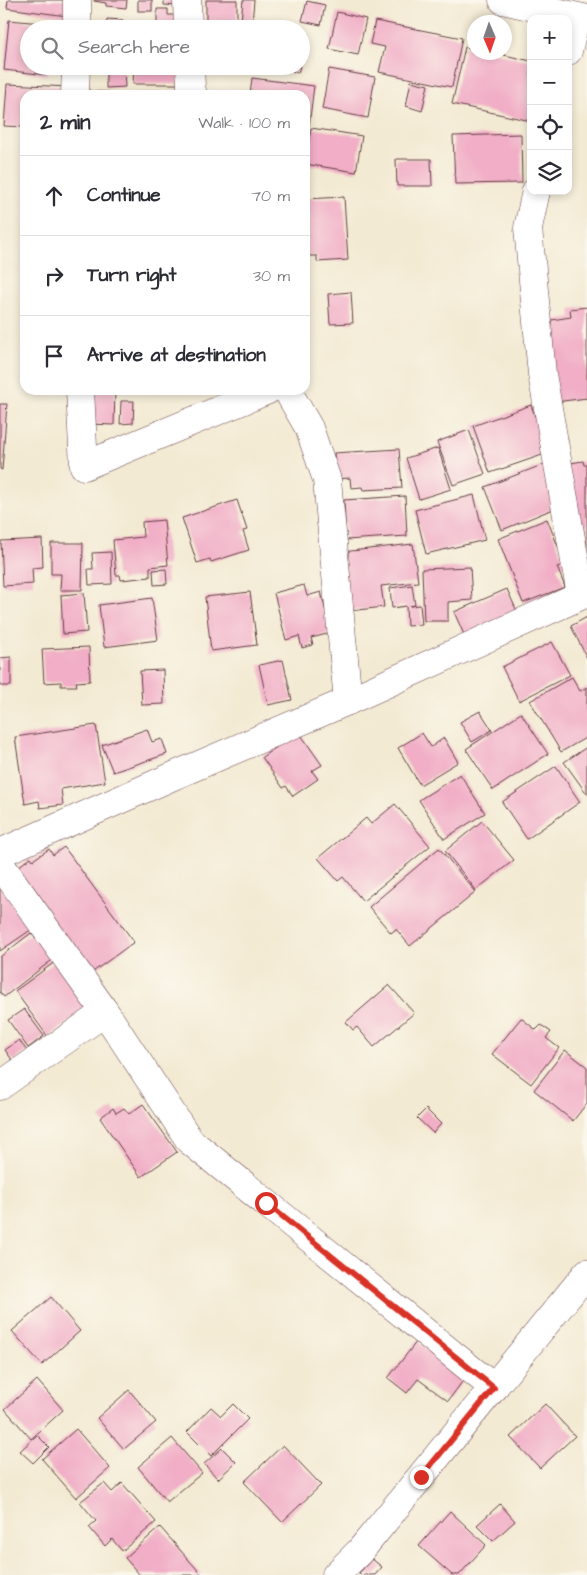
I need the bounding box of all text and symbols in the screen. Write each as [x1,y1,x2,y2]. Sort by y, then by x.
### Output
north arrow [467,15,512,60]
map controls [527,15,572,195]
button: + [527,15,572,60]
search box [20,20,310,75]
icon: search [38,34,66,62]
text: Search here [78,34,190,61]
button: − [527,60,572,105]
button: locate [527,105,572,150]
text: 2 min [40,108,90,137]
text: Walk · 100 m [198,112,290,134]
button: layers [527,150,572,195]
icon: ahead [40,182,68,210]
text: Continue [87,182,161,209]
text: 70 m [251,185,290,207]
icon: right [40,262,68,290]
text: Turn right [87,262,176,289]
text: 30 m [253,265,290,287]
icon: arrive [40,342,68,370]
text: Arrive at destination [87,342,266,369]
route start [255,1192,278,1215]
route end [410,1466,433,1489]

